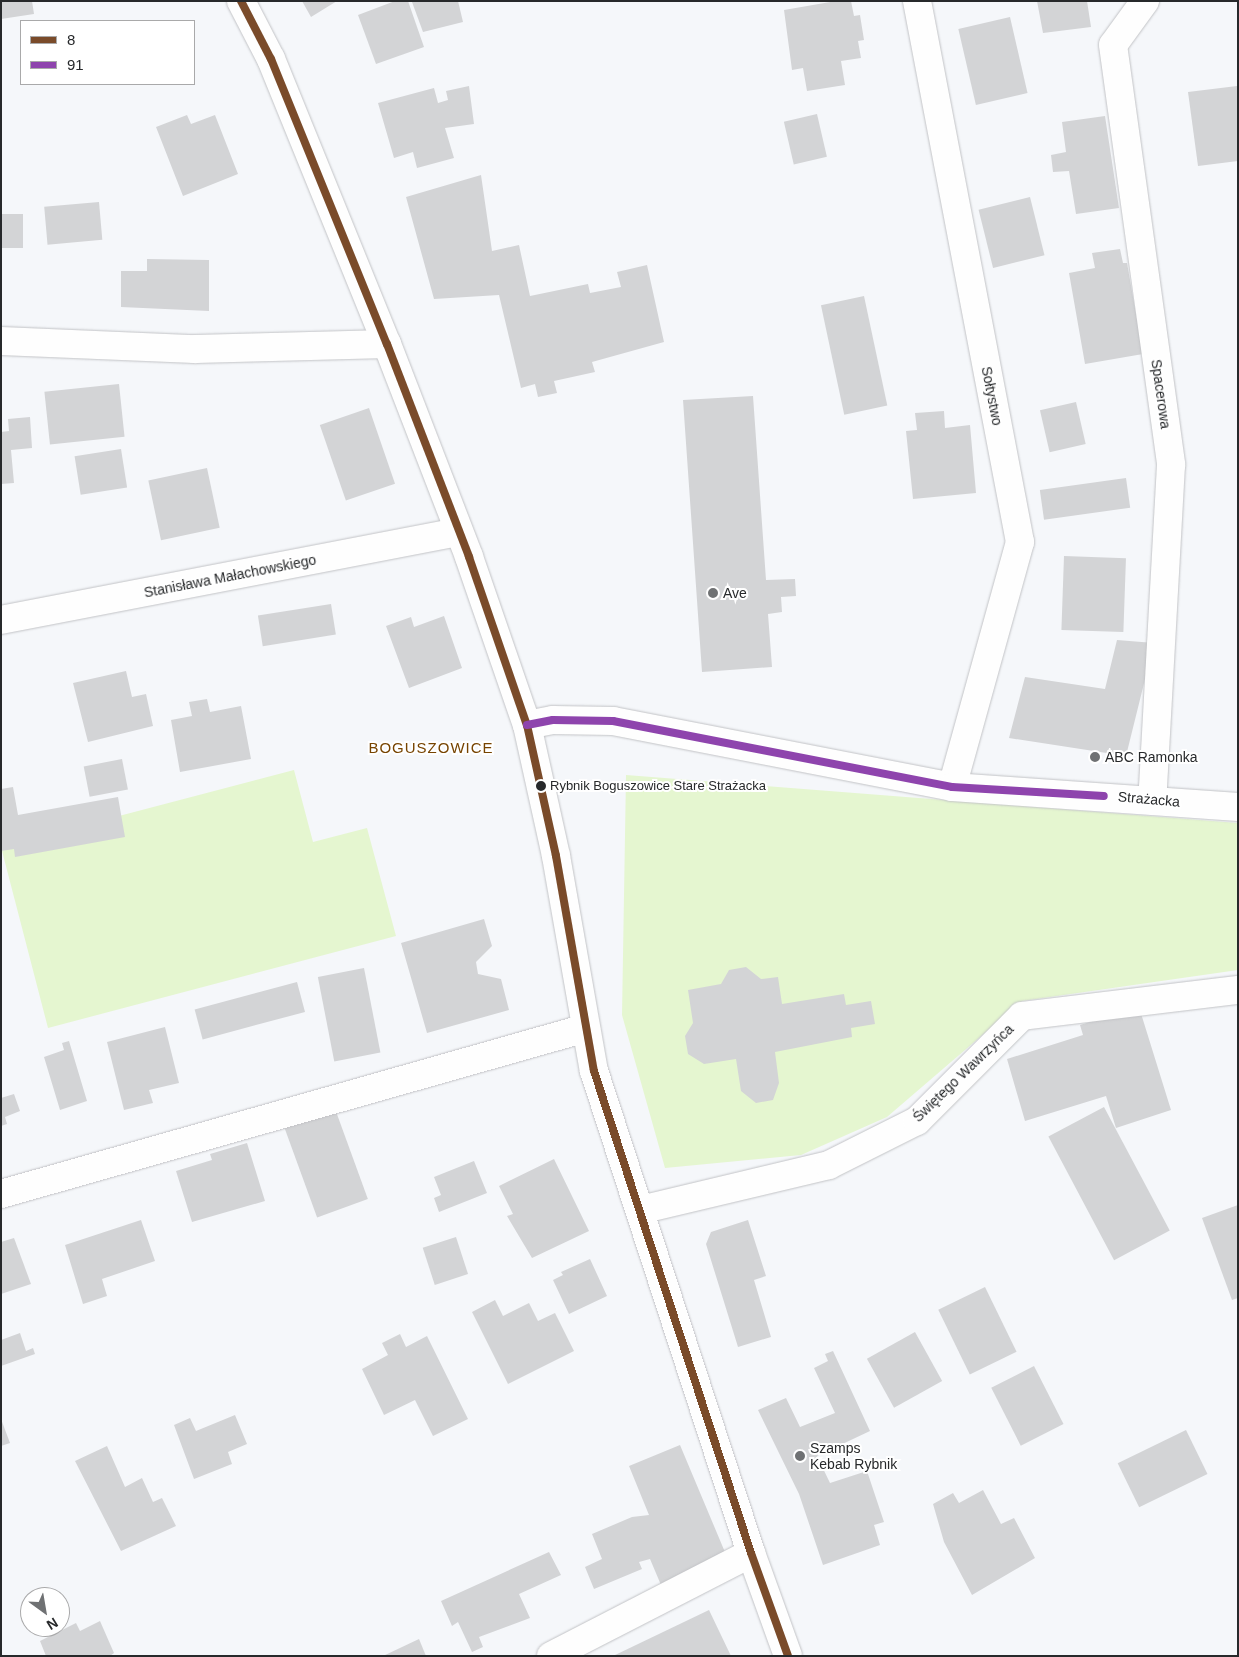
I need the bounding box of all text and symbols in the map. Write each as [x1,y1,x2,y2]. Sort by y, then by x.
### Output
legend [20,20,195,85]
text: 8 [67,31,75,48]
text: 91 [67,56,84,73]
street label: Spacerowa [1148,358,1174,430]
street label: Sołtystwo [978,365,1006,427]
street label: Stanisława Małachowskiego [142,551,318,601]
place label: Ave [723,585,747,601]
marker: Ave [707,587,719,599]
district label: BOGUSZOWICE [367,739,495,757]
place label: ABC Ramonka [1105,749,1198,765]
marker: ABC Ramonka [1089,751,1101,763]
place label: Rybnik Boguszowice Stare Strażacka [550,778,766,794]
marker: Rybnik Boguszowice Stare Strażacka [536,781,546,791]
street label: Strażacka [1117,788,1181,810]
street label: Świętego Wawrzyńca [909,1021,1017,1125]
place label: Szamps Kebab Rybnik [810,1440,897,1472]
marker: Szamps Kebab Rybnik [794,1450,806,1462]
north arrow [20,1587,70,1637]
text: N [44,1614,61,1633]

